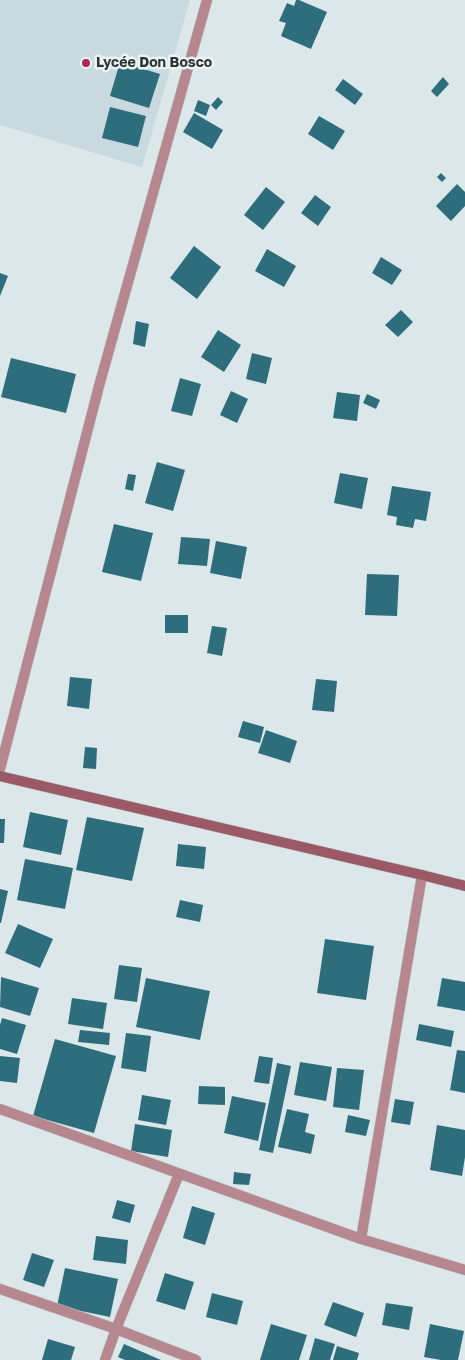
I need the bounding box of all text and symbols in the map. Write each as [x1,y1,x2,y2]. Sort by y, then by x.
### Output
place label: Lycée Don Bosco [96,55,212,71]
marker: Lycée Don Bosco [80,57,92,69]

